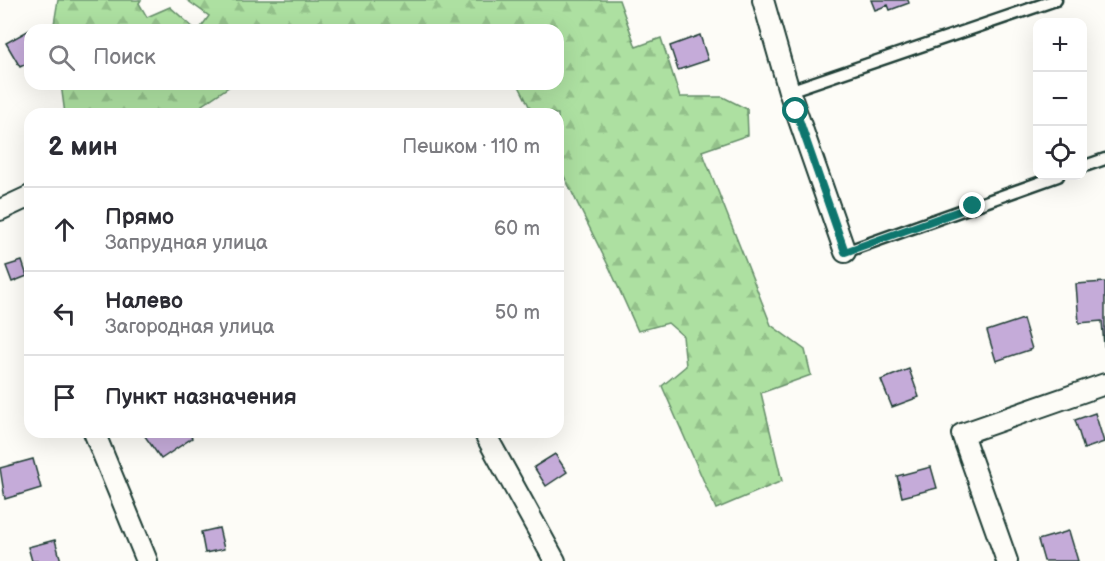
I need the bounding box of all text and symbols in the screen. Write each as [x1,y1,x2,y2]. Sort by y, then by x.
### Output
map controls [1033,18,1087,180]
button: + [1033,18,1087,72]
search box [24,24,564,90]
icon: search [45,41,78,74]
text: Поиск [93,44,156,71]
button: − [1033,72,1087,126]
route start [782,97,808,123]
button: locate [1033,126,1087,180]
text: 2 мин [48,132,118,163]
text: Пешком · 110 m [402,135,540,159]
route end [959,192,985,218]
text: Прямо [105,204,174,231]
icon: ahead [48,213,81,246]
text: 60 m [494,217,540,241]
text: Запрудная улица [105,231,268,255]
text: Налево [105,288,183,315]
icon: left [48,297,81,330]
text: 50 m [495,301,540,325]
text: Загородная улица [105,315,275,339]
icon: arrive [48,381,81,414]
text: Пункт назначения [105,384,297,411]

